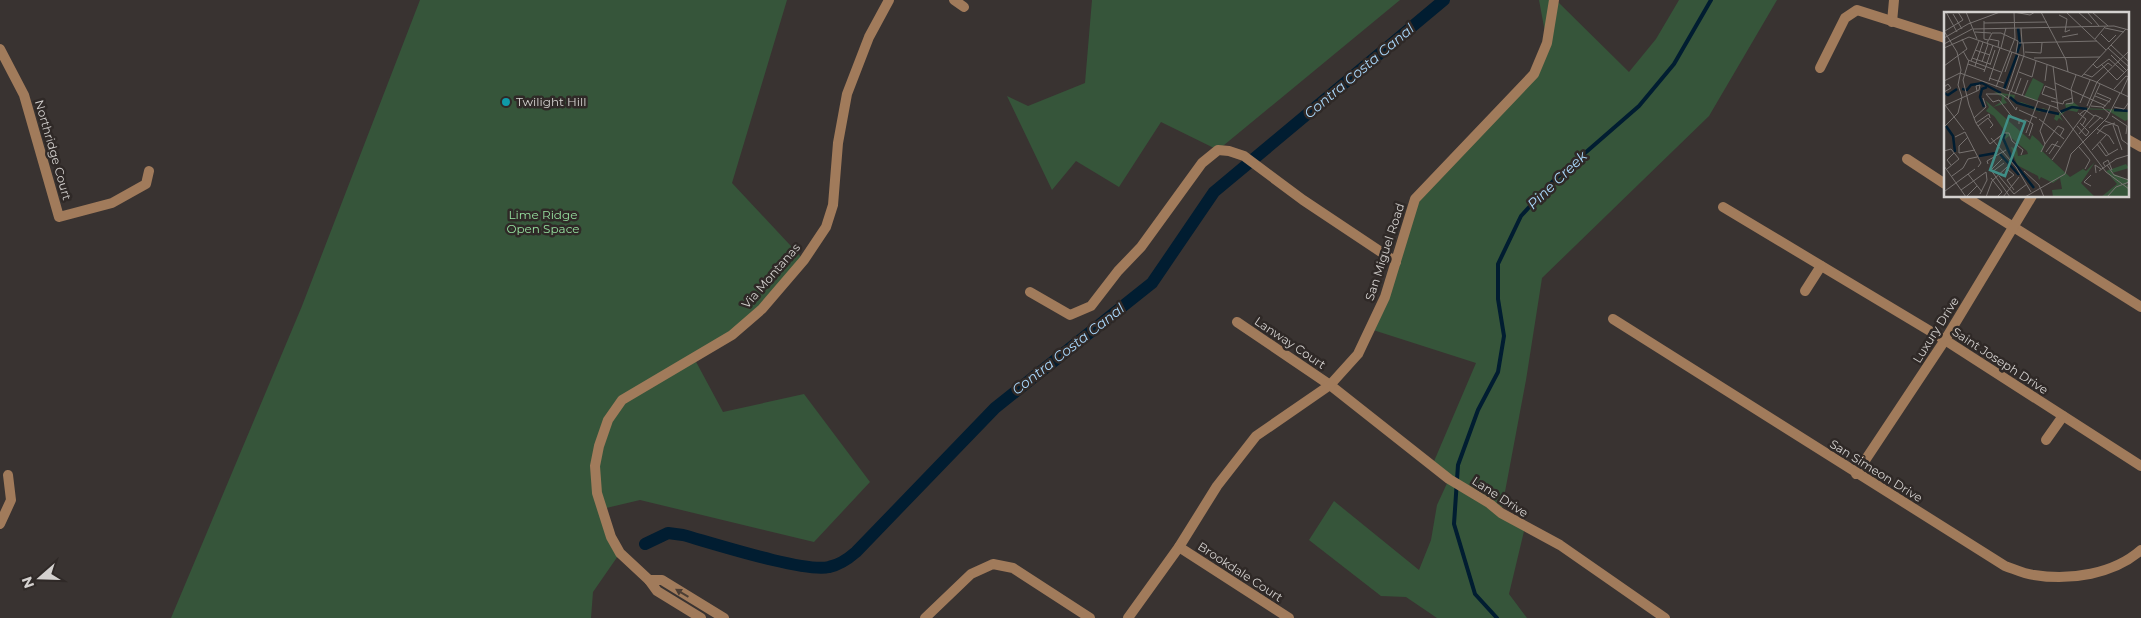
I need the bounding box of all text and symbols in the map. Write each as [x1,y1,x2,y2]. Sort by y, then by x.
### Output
inset map [1944,12,2128,198]
water label: Contra Costa Canal [1300,20,1418,122]
place label: Twilight Hill [516,94,587,109]
marker: Twilight Hill [500,96,512,108]
street label: Northridge Court [32,98,75,202]
water label: Pine Creek [1523,147,1591,213]
street label: San Miguel Road [1362,201,1407,303]
park label: Lime Ridge Open Space [506,207,580,236]
street label: Via Montanas [738,240,803,311]
street label: Luxury Drive [1909,294,1962,366]
water label: Contra Costa Canal [1008,299,1128,399]
street label: Lanway Court [1252,313,1329,372]
street label: Saint Joseph Drive [1950,324,2051,397]
street label: San Simeon Drive [1827,436,1925,505]
street label: Lane Drive [1469,473,1531,520]
street label: Brookdale Court [1195,539,1286,605]
north arrow [15,553,65,603]
text: N [17,574,38,591]
one-way arrow [676,588,689,597]

